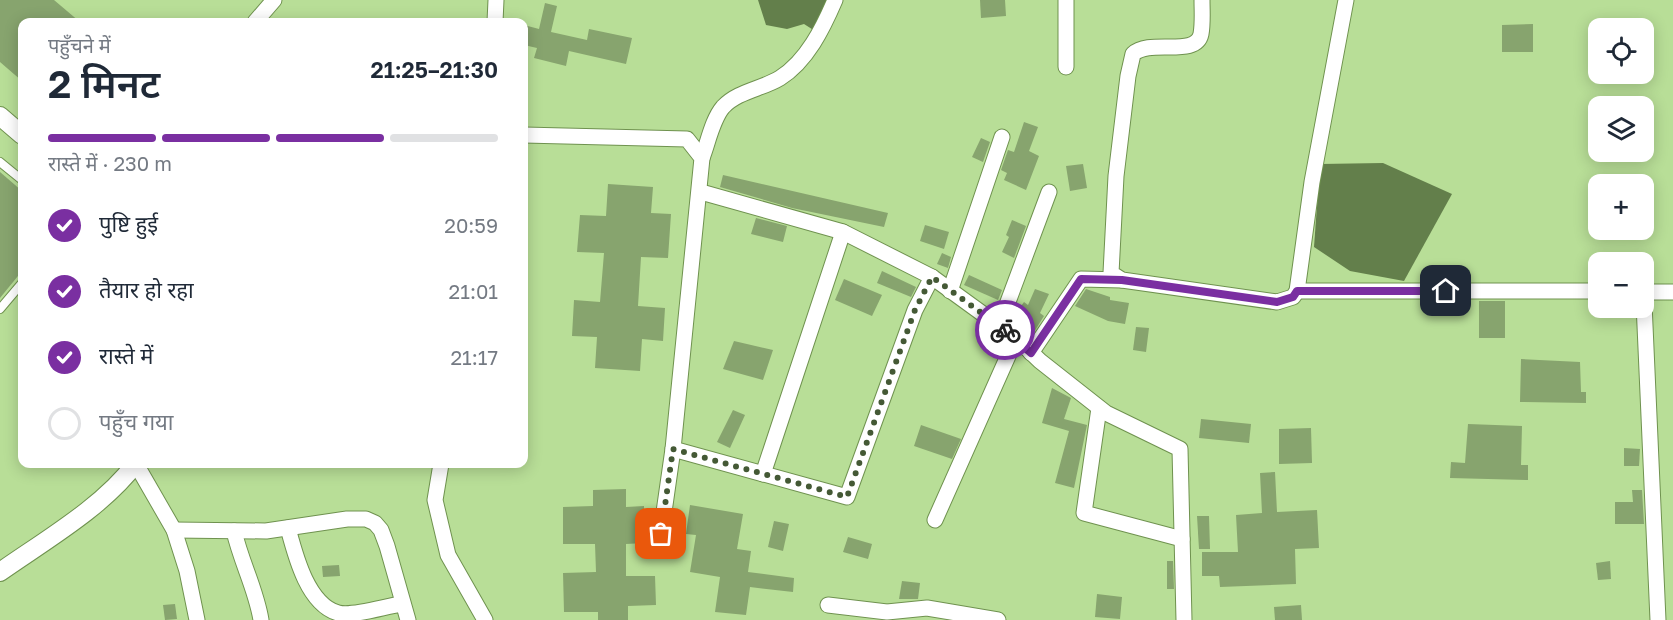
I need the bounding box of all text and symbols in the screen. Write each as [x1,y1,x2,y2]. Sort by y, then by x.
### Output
map controls [1588,18,1654,318]
button: locate [1588,18,1654,84]
text: पहुँचने में [48,33,111,57]
text: 21:25–21:30 [370,56,498,83]
text: 2 मिनट [48,60,160,107]
button: layers [1588,96,1654,162]
text: रास्ते में · 230 m [48,151,172,175]
button: + [1588,174,1654,240]
icon: check [48,209,81,242]
text: पुष्टि हुई [99,210,158,237]
text: 20:59 [444,213,498,237]
button: − [1588,252,1654,318]
pin [1420,265,1471,316]
icon: home [1429,274,1462,307]
icon: check [48,275,81,308]
text: तैयार हो रहा [99,276,194,303]
text: 21:01 [449,279,498,303]
courier [975,300,1035,360]
icon: bike [989,314,1022,347]
icon: check [48,341,81,374]
text: रास्ते में [99,342,153,369]
text: 21:17 [450,345,498,369]
text: पहुँच गया [99,408,174,435]
pin [635,508,686,559]
icon: bag [644,517,677,550]

